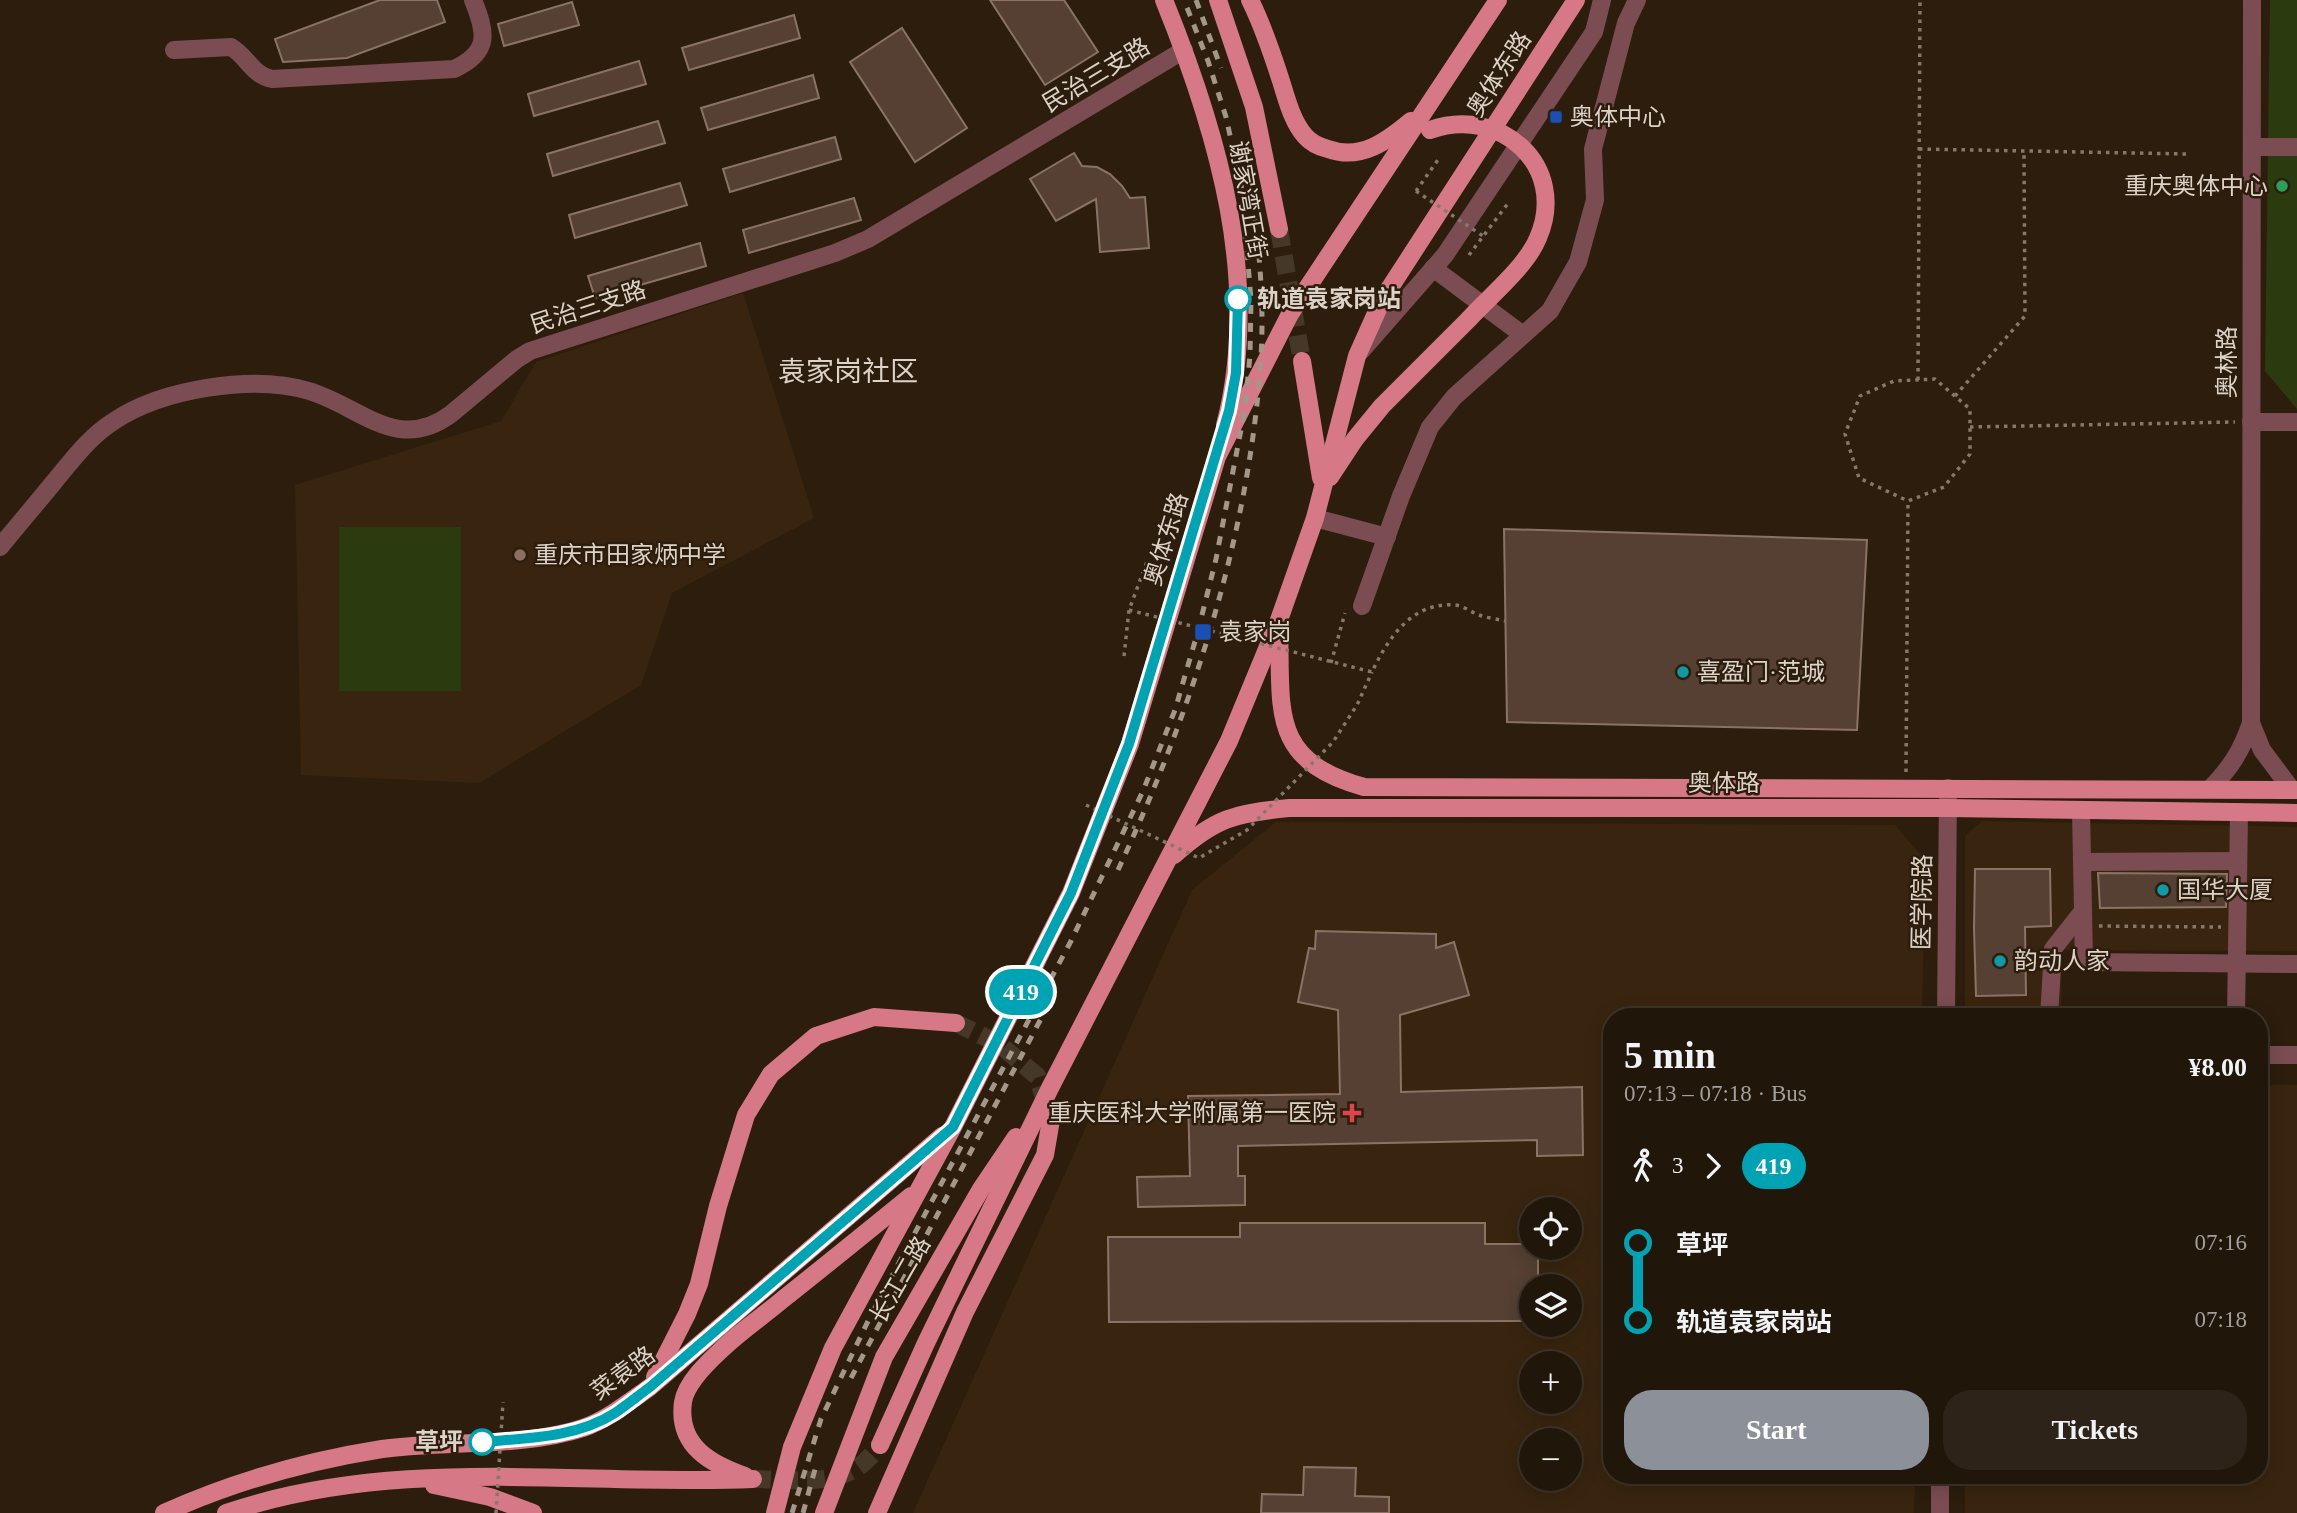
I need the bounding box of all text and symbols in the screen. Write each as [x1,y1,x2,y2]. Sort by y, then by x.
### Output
street label: 奥体东路 [1462,27,1536,121]
street label: 民治三支路 [1038,33,1154,117]
place label: 奥体中心 [1570,104,1666,130]
marker: 奥体中心 [1548,109,1564,125]
street label: 谢家湾正街 [1225,139,1271,261]
place label: 重庆奥体中心 [2124,173,2268,199]
marker: 重庆奥体中心 [2274,178,2290,194]
street label: 民治三支路 [527,276,649,338]
marker: 轨道袁家岗站 [1225,286,1251,312]
place label: 轨道袁家岗站 [1257,286,1401,312]
street label: 奥林路 [2214,326,2240,398]
district label: 袁家岗社区 [778,356,918,387]
street label: 奥体东路 [1140,489,1192,589]
place label: 重庆市田家炳中学 [534,542,726,568]
marker: 重庆市田家炳中学 [512,547,528,563]
place label: 袁家岗 [1219,619,1291,645]
marker: 袁家岗 [1193,622,1213,642]
place label: 喜盈门·范城 [1697,659,1825,685]
marker: 喜盈门·范城 [1675,664,1691,680]
street label: 奥体路 [1688,770,1760,796]
street label: 医学院路 [1908,854,1936,950]
place label: 国华大厦 [2177,877,2273,903]
marker: 国华大厦 [2155,882,2171,898]
place label: 韵动人家 [2014,948,2110,974]
marker: 韵动人家 [1992,953,2008,969]
line badge: 419 [981,969,1061,1015]
text: 419 [1003,979,1039,1005]
text: 5 min [1624,1034,1716,1076]
text: ¥8.00 [2189,1053,2247,1082]
text: 07:13 – 07:18 · Bus [1624,1081,1807,1106]
place label: 重庆医科大学附属第一医院 [1048,1100,1336,1126]
marker: 重庆医科大学附属第一医院 [1342,1103,1362,1123]
icon: walk [1624,1147,1662,1185]
icon: forward [1694,1147,1732,1185]
text: 3 [1672,1153,1684,1178]
text: 419 [1756,1153,1792,1179]
map controls [1519,1197,1582,1491]
button: locate [1519,1197,1582,1260]
text: 07:16 [2195,1230,2247,1255]
text: 草坪 [1676,1231,1728,1260]
street label: 长江二路 [865,1232,935,1328]
button: layers [1519,1274,1582,1337]
text: 07:18 [2195,1307,2247,1332]
text: 轨道袁家岗站 [1676,1308,1832,1337]
street label: 菜袁路 [586,1341,660,1405]
button: + [1519,1351,1582,1414]
button: Start [1624,1390,1929,1470]
button: Tickets [1943,1390,2247,1470]
button: − [1519,1428,1582,1491]
place label: 草坪 [415,1429,463,1455]
marker: 草坪 [469,1429,495,1455]

